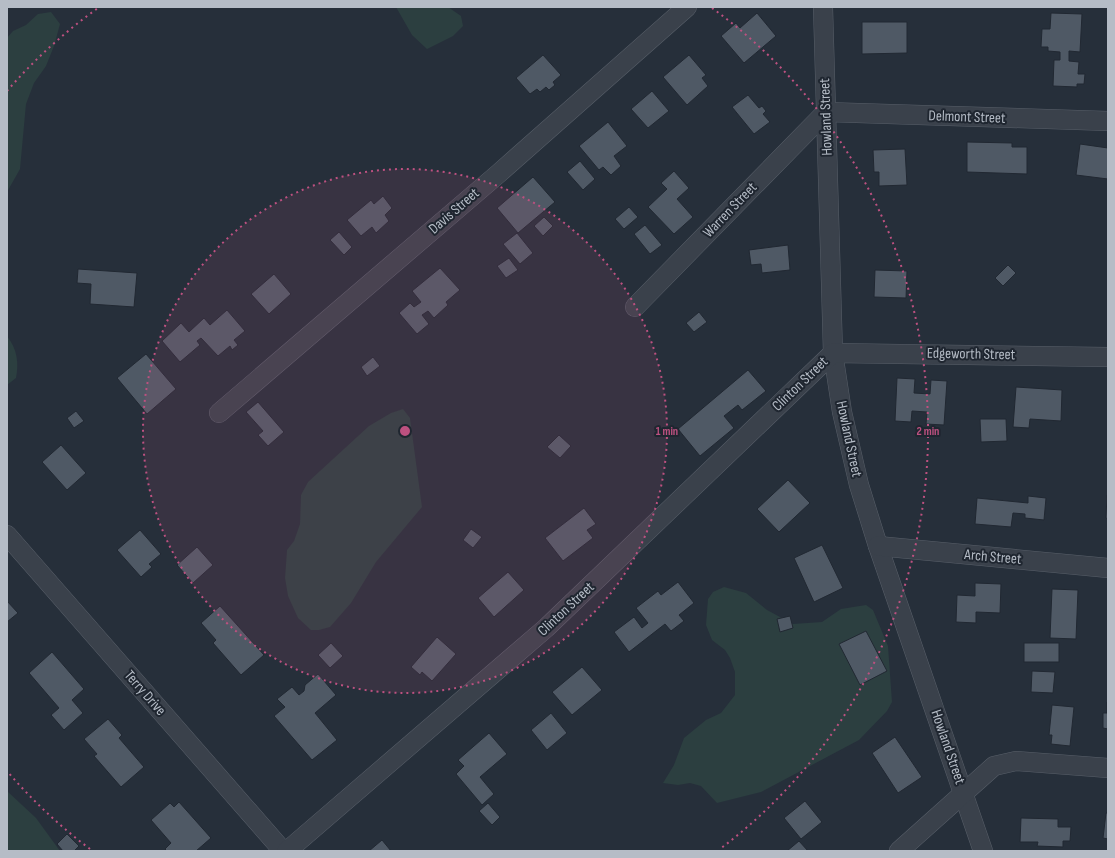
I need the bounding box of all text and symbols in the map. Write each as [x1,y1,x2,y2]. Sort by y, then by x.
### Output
street label: Howland Street [815,78,837,156]
street label: Delmont Street [928,106,1006,128]
street label: Warren Street [699,178,761,242]
street label: Davis Street [425,184,484,238]
street label: Edgeworth Street [927,344,1016,364]
street label: Clinton Street [768,352,832,415]
street label: Howland Street [832,399,866,479]
centre of rings [398,424,412,438]
text: 1 min [656,424,678,439]
text: 2 min [917,424,939,439]
street label: Arch Street [963,545,1023,569]
street label: Clinton Street [534,578,599,640]
street label: Terry Drive [120,666,170,720]
street label: Howland Street [926,707,970,787]

